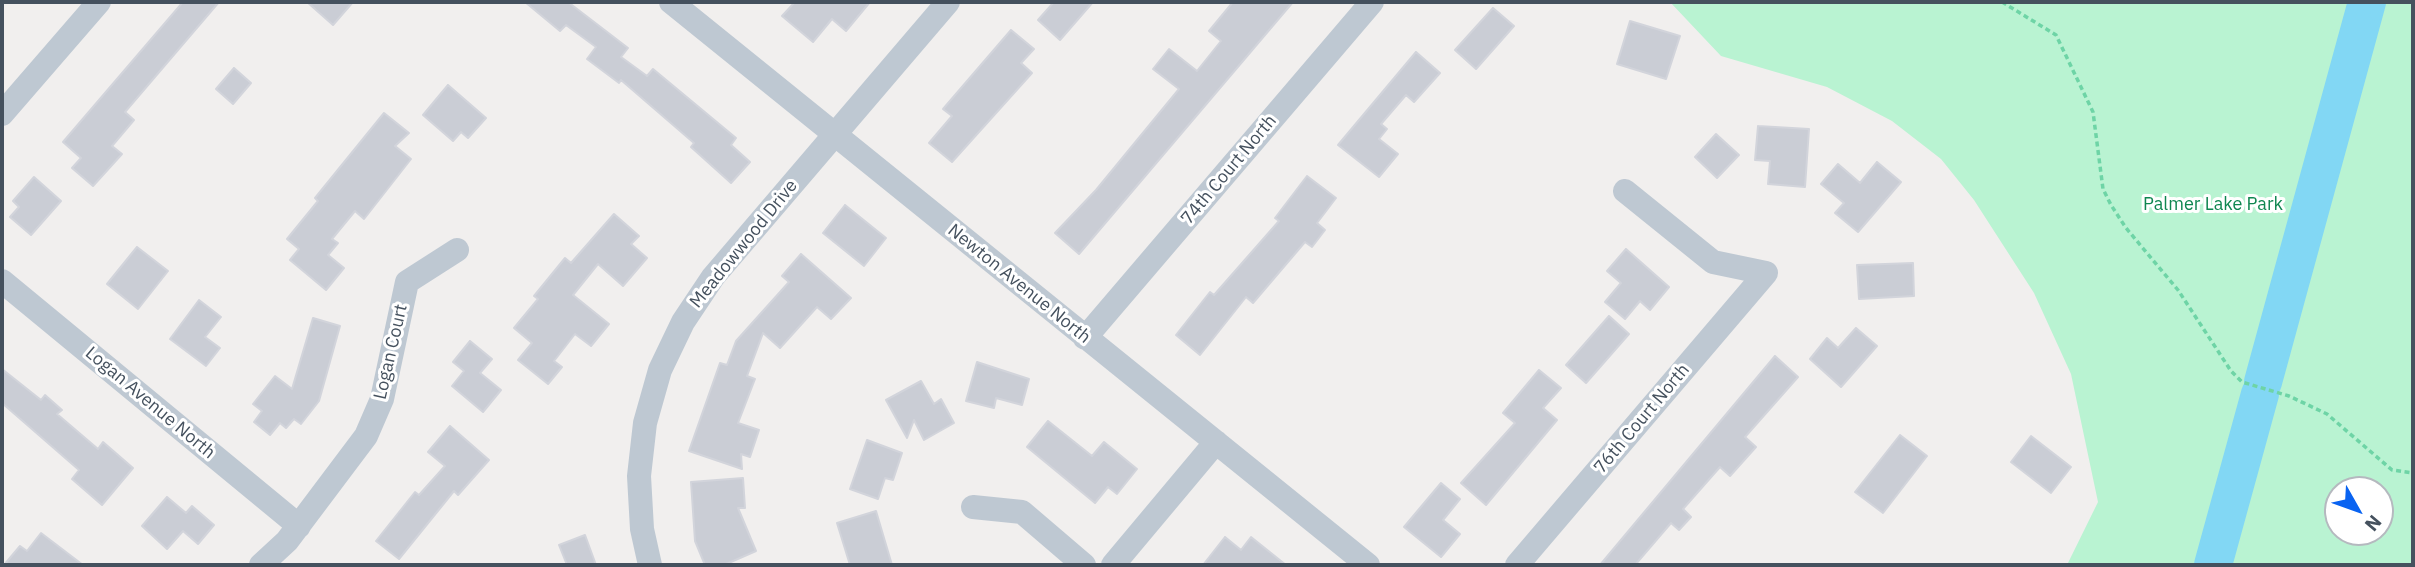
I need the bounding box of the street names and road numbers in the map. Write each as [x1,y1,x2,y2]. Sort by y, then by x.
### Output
street label: 74th Court North [1177,111,1281,229]
street label: Meadowwood Drive [686,176,802,312]
street label: Newton Avenue North [943,220,1095,348]
street label: Logan Court [370,302,412,402]
street label: Logan Avenue North [81,342,219,464]
street label: 76th Court North [1590,360,1694,478]

